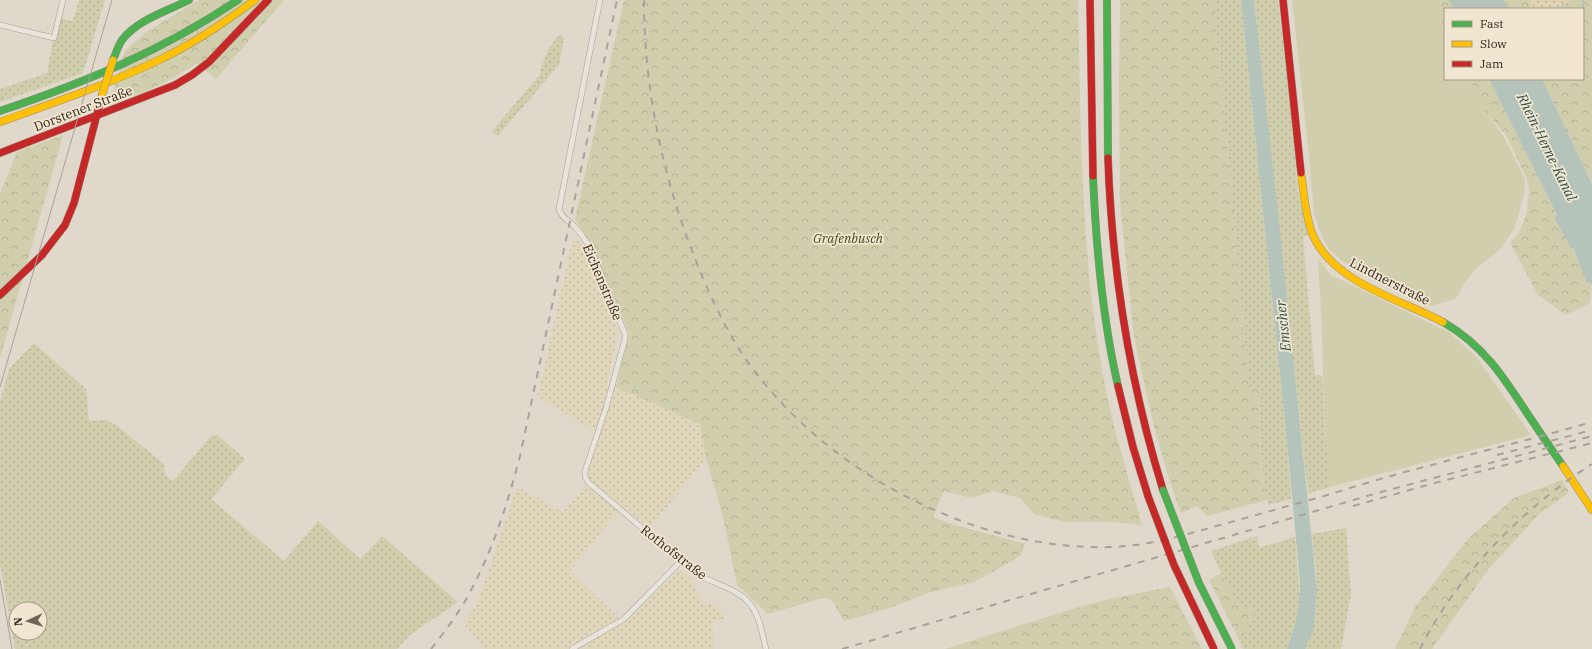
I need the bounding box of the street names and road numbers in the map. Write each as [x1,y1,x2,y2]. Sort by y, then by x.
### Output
street label: Dorstener Straße [31,82,135,135]
street label: Eichenstraße [579,241,626,323]
street label: Lindnerstraße [1347,254,1433,309]
street label: Rothofstraße [637,521,710,584]

